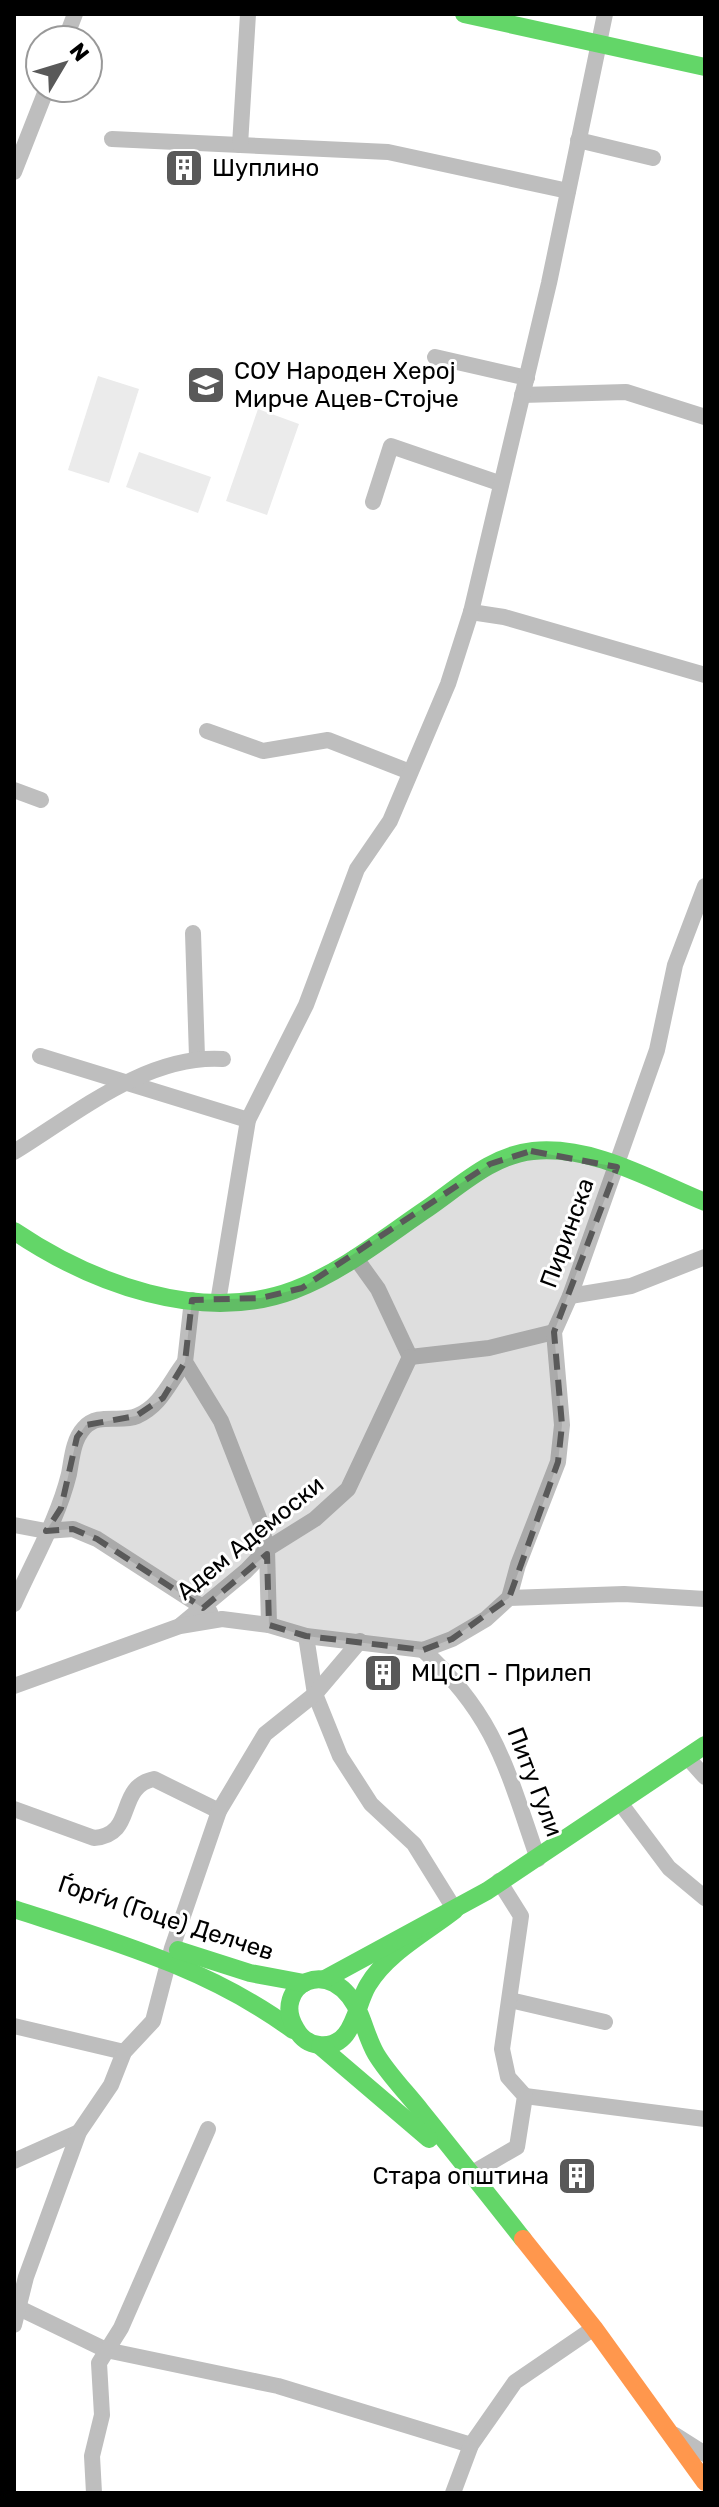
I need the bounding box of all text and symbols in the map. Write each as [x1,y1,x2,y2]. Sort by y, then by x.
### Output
north arrow [24,24,104,104]
text: N [64,37,95,67]
building icon: Шуплино [163,147,205,189]
place label: Шуплино [212,154,319,182]
place label: СОУ Народен Херој Мирче Ацев-Стојче [234,357,459,413]
school or university icon: СОУ Народен Херој Мирче Ацев-Стојче [185,364,227,406]
street label: Пиринска [534,1174,600,1292]
street label: Адем Адемоски [171,1470,329,1606]
building icon: МЦСП - Прилеп [362,1652,404,1694]
place label: МЦСП - Прилеп [411,1659,592,1687]
street label: Питу Гули [501,1723,569,1841]
street label: Ѓорѓи (Гоце) Делчев [55,1870,277,1966]
building icon: Стара општина [556,2155,598,2197]
place label: Стара општина [372,2162,549,2190]

